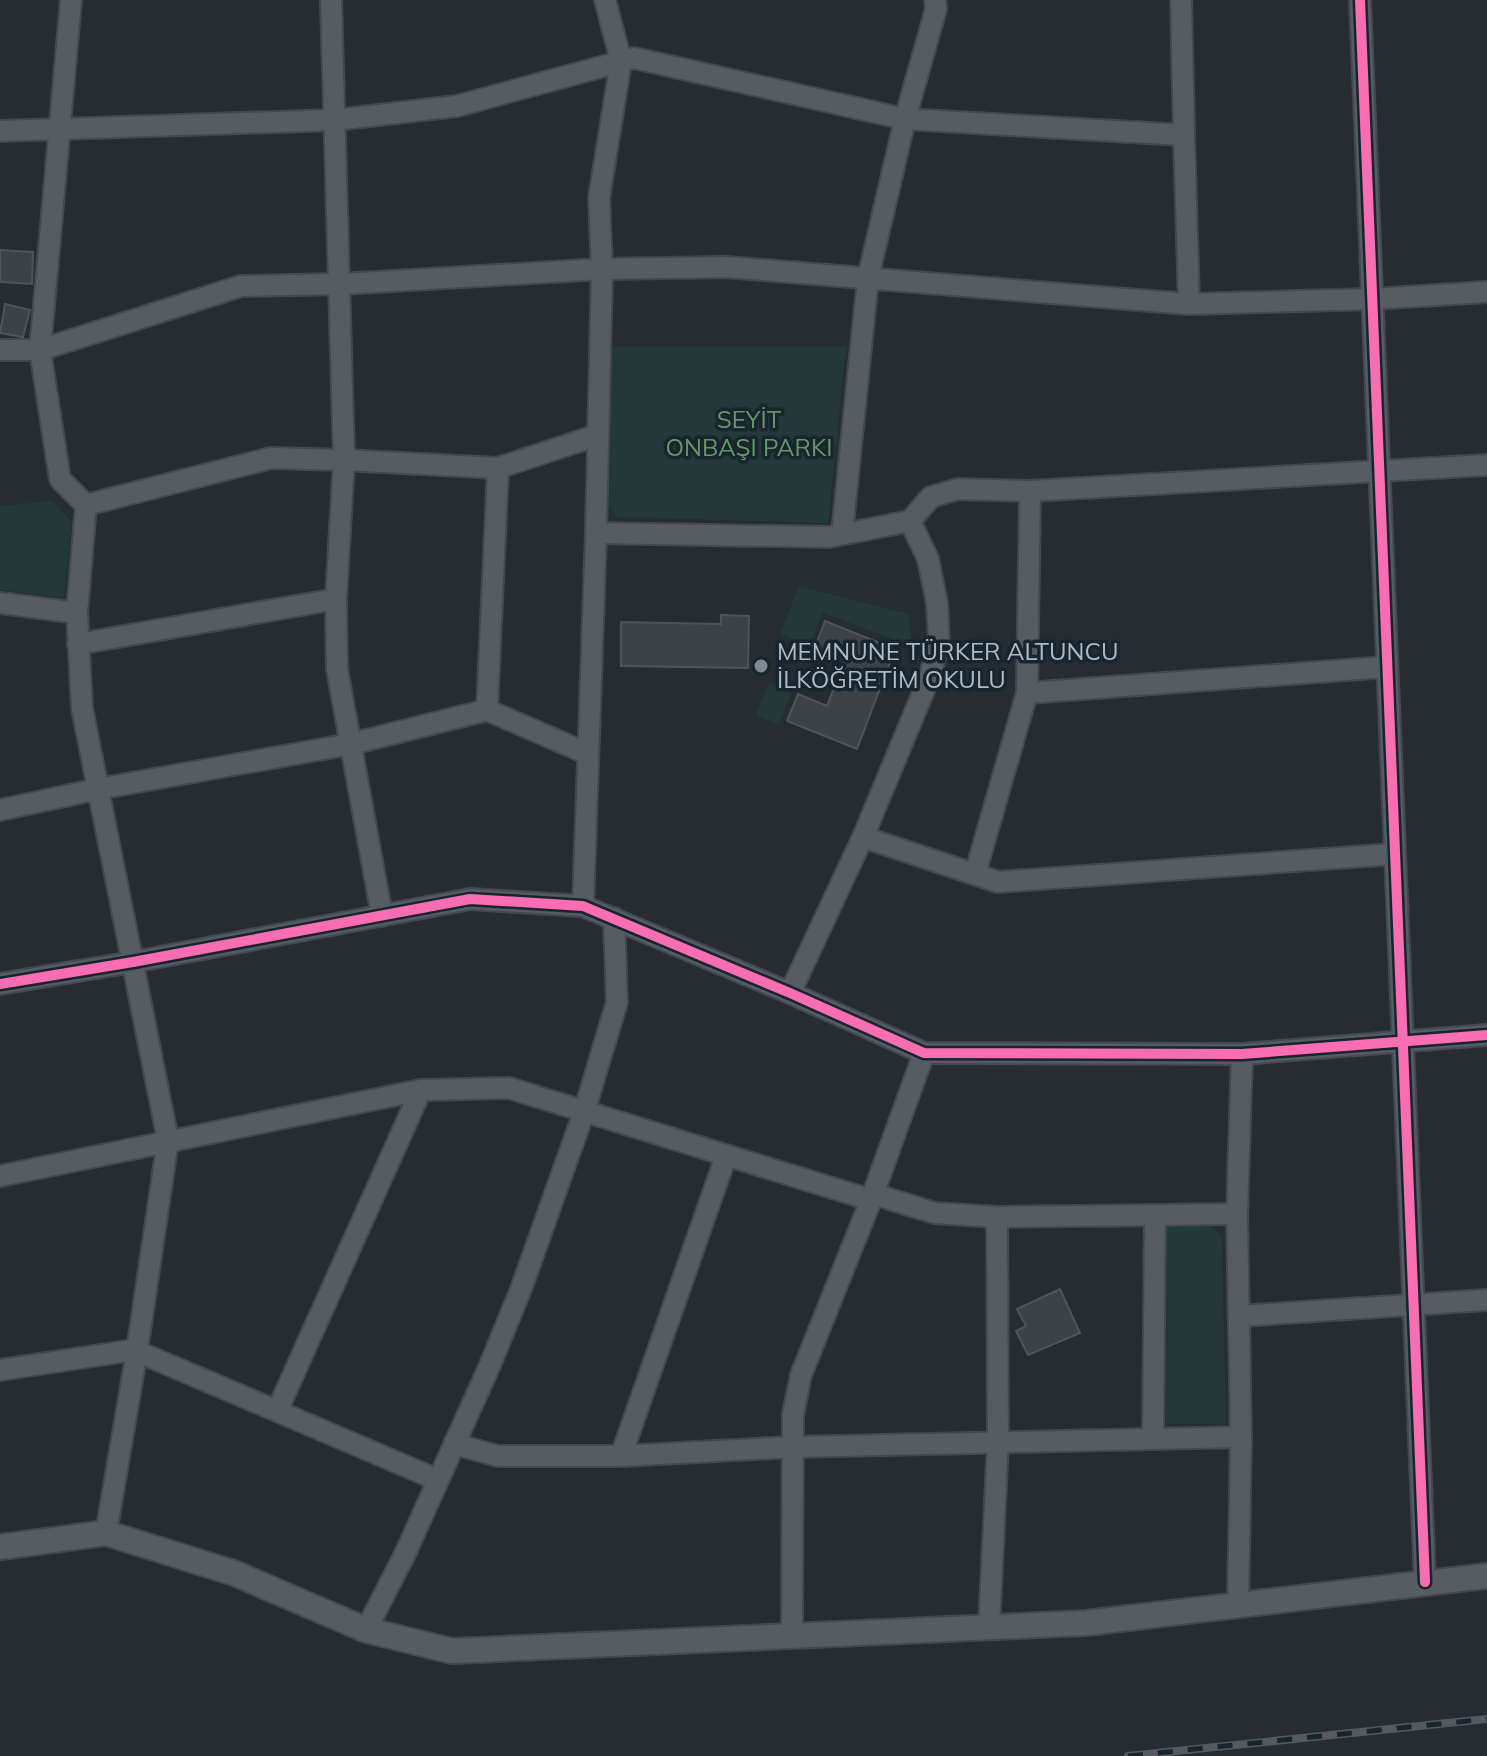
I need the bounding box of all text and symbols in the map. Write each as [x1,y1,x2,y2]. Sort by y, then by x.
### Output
park label: SEYİT ONBAŞI PARKI [665,404,833,462]
place label: MEMNUNE TÜRKER ALTUNCU İLKÖĞRETİM OKULU [777,636,1118,694]
marker: MEMNUNE TÜRKER ALTUNCU İLKÖĞRETİM OKULU [752,657,770,675]

